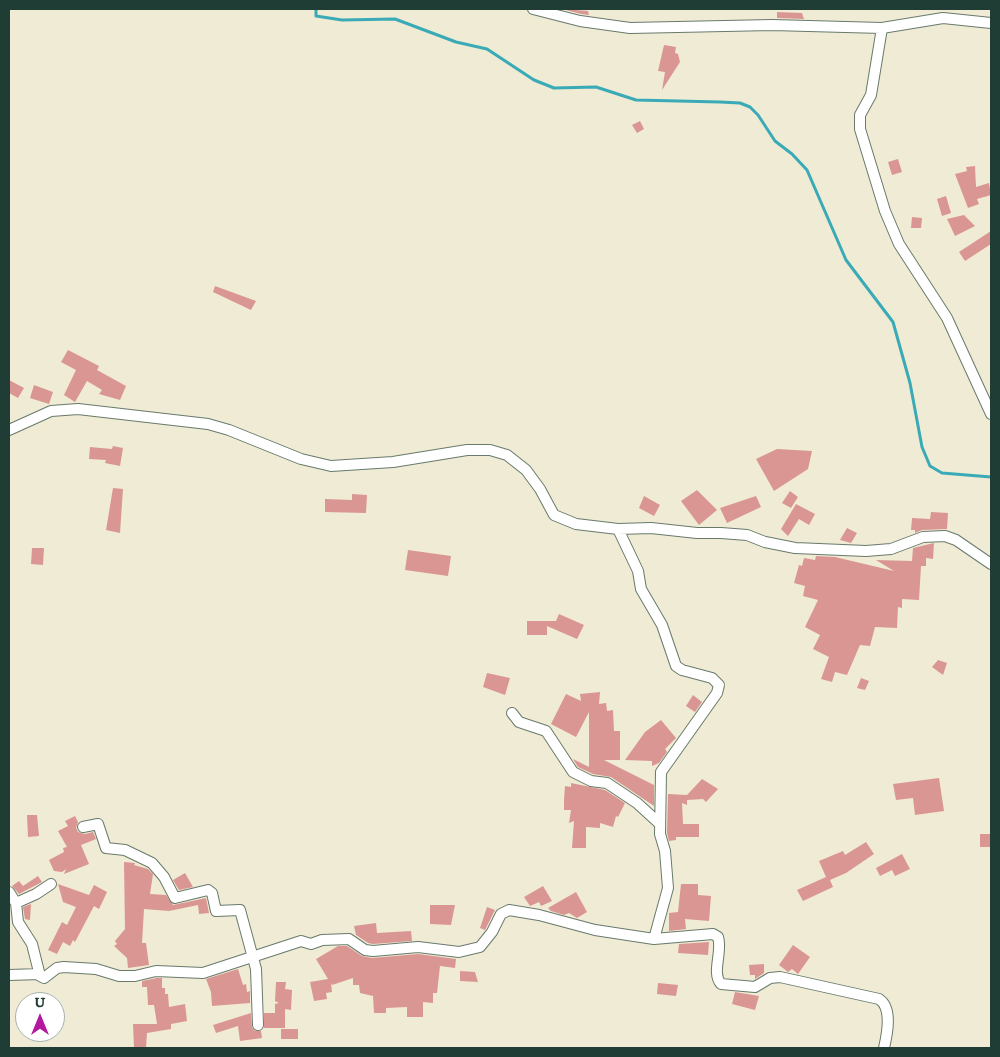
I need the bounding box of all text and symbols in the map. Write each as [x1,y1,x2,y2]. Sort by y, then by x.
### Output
north arrow [15,992,65,1042]
text: U [35,994,45,1012]

